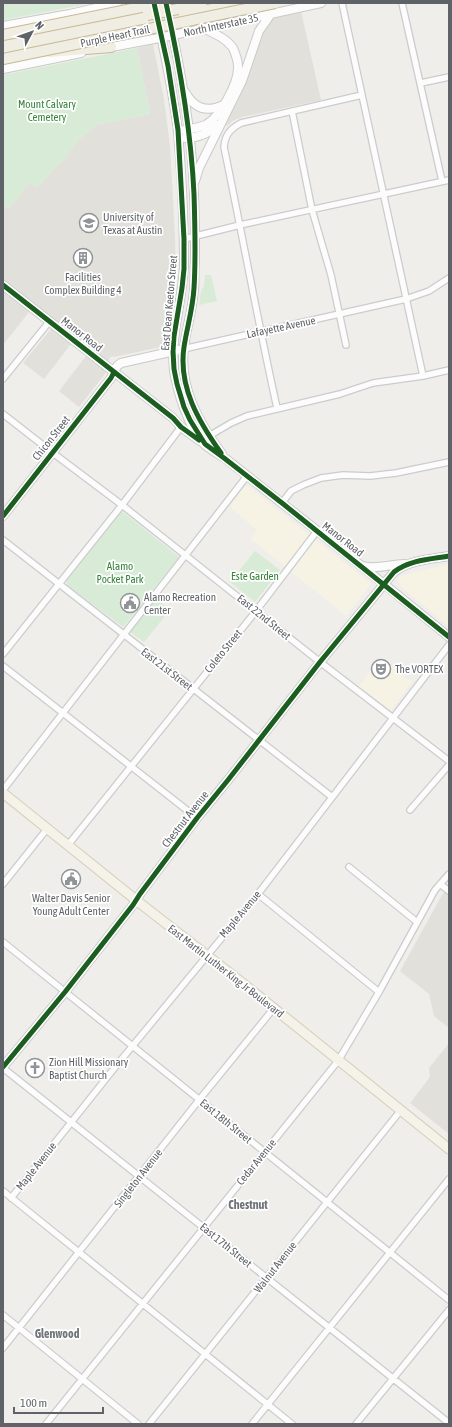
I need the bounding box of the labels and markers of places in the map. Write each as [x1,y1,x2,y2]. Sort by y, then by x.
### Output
place label: University of Texas at Austin [103,211,162,236]
school or university icon: University of Texas at Austin [78,212,100,234]
building icon: Facilities Complex Building 4 [72,247,94,269]
place label: Facilities Complex Building 4 [44,271,122,296]
place label: Alamo Recreation Center [144,591,216,616]
public building icon: Alamo Recreation Center [119,592,141,614]
theatre icon: The VORTEX [370,658,392,680]
place label: The VORTEX [395,663,443,675]
public building icon: Walter Davis Senior Young Adult Center [60,868,82,890]
place label: Walter Davis Senior Young Adult Center [32,892,111,917]
place label: Zion Hill Missionary Baptist Church [49,1056,129,1081]
church icon: Zion Hill Missionary Baptist Church [24,1057,46,1079]

